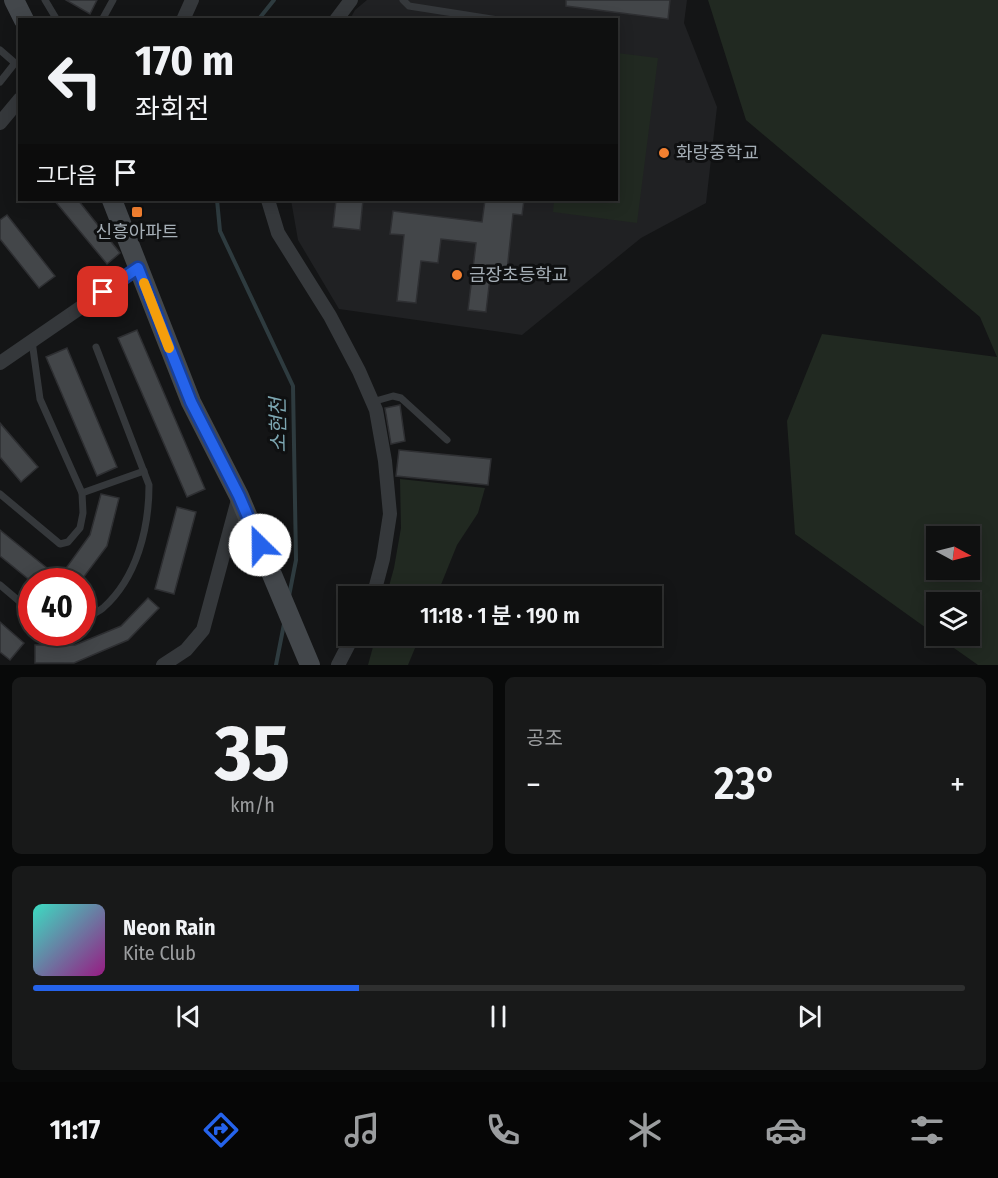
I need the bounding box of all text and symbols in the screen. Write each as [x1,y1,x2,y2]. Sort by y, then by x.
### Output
text: 170 m [135,36,234,86]
icon: left [36,42,114,120]
text: 좌회전 [135,93,210,125]
place label: 화랑중학교 [676,142,759,164]
marker: 화랑중학교 [657,146,671,160]
icon: arrive [109,156,142,189]
text: 그다음 [36,162,97,189]
marker: 신흥아파트 [130,205,144,219]
place label: 신흥아파트 [96,221,178,243]
place label: 금장초등학교 [469,264,568,286]
pin [77,266,128,317]
marker: 금장초등학교 [450,268,464,282]
icon: arrive [86,275,119,308]
water label: 소현천 [265,395,290,453]
position arrow [228,513,292,577]
north arrow [926,526,980,580]
map controls [926,526,980,646]
speed limit sign: 40 [18,568,96,646]
button: layers [926,592,980,646]
text: 11:18 · 1 분 · 190 m [420,602,580,629]
text: 35 [215,707,290,801]
text: 공조 [526,726,563,750]
text: 23° [714,757,777,811]
text: − [526,765,541,805]
text: + [950,765,965,805]
text: km/h [230,793,275,817]
text: Neon Rain [123,914,216,941]
text: Kite Club [123,941,196,965]
icon: previous [172,1000,205,1033]
icon: pause [482,1000,515,1033]
icon: next [793,1000,826,1033]
icon: directions [200,1109,242,1151]
icon: music [341,1109,383,1151]
icon: phone [482,1109,524,1151]
icon: climate [624,1109,666,1151]
icon: car [765,1109,807,1151]
icon: filters [906,1109,948,1151]
text: 11:17 [50,1114,100,1146]

